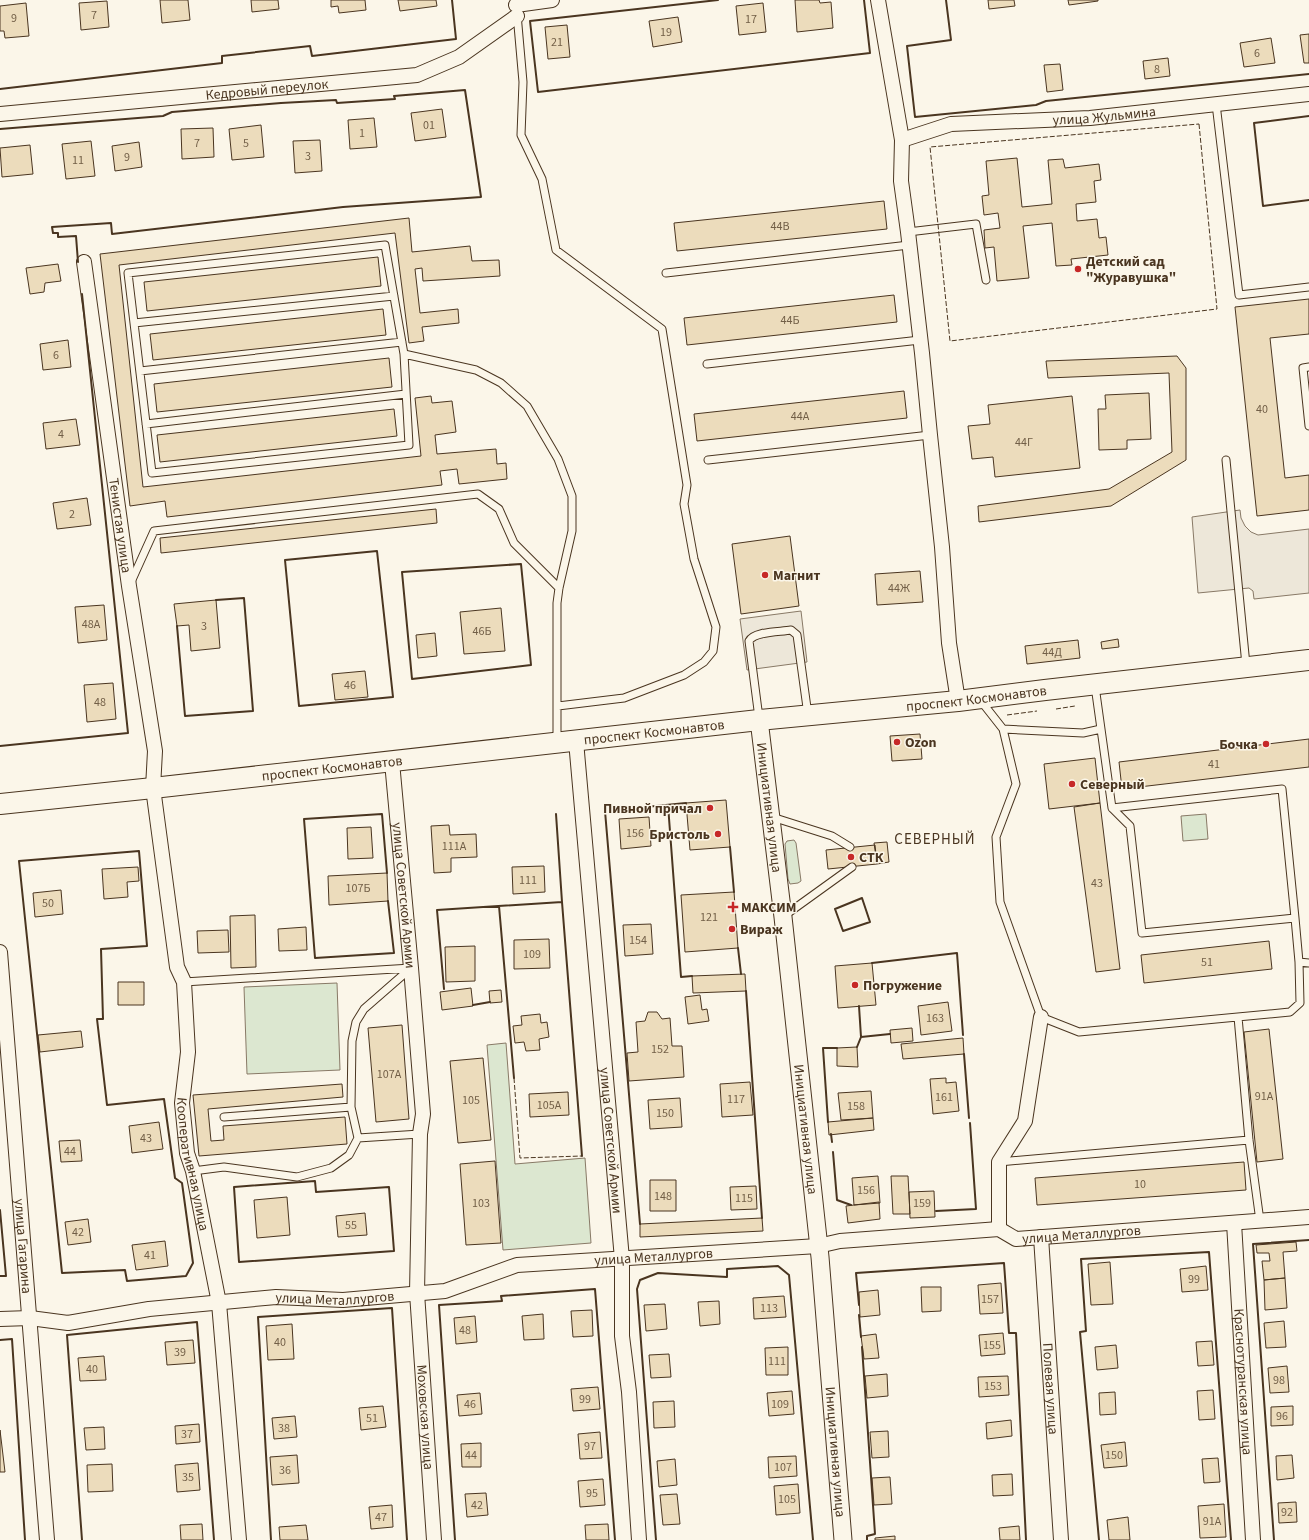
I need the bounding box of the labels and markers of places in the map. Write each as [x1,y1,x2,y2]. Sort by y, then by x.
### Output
place label: Детский сад "Журавушка" [1086,252,1176,288]
marker: Детский сад "Журавушка" [1073,264,1083,274]
place label: Магнит [773,566,820,586]
marker: Магнит [760,570,770,580]
place label: Ozon [905,733,936,753]
place label: Бочка [1219,735,1258,755]
marker: Ozon [892,737,902,747]
marker: Бочка [1261,739,1271,749]
place label: Северный [1080,775,1145,795]
marker: Северный [1067,779,1077,789]
place label: Пивной причал [603,799,702,819]
marker: Пивной причал [705,803,715,813]
place label: Бристоль [649,825,710,845]
marker: Бристоль [713,829,723,839]
place label: СТК [859,848,884,868]
marker: СТК [846,852,856,862]
place label: МАКСИМ [741,898,796,918]
marker: МАКСИМ [728,902,738,912]
place label: Вираж [740,920,783,940]
marker: Вираж [727,924,737,934]
place label: Погружение [863,976,942,996]
marker: Погружение [850,980,860,990]

